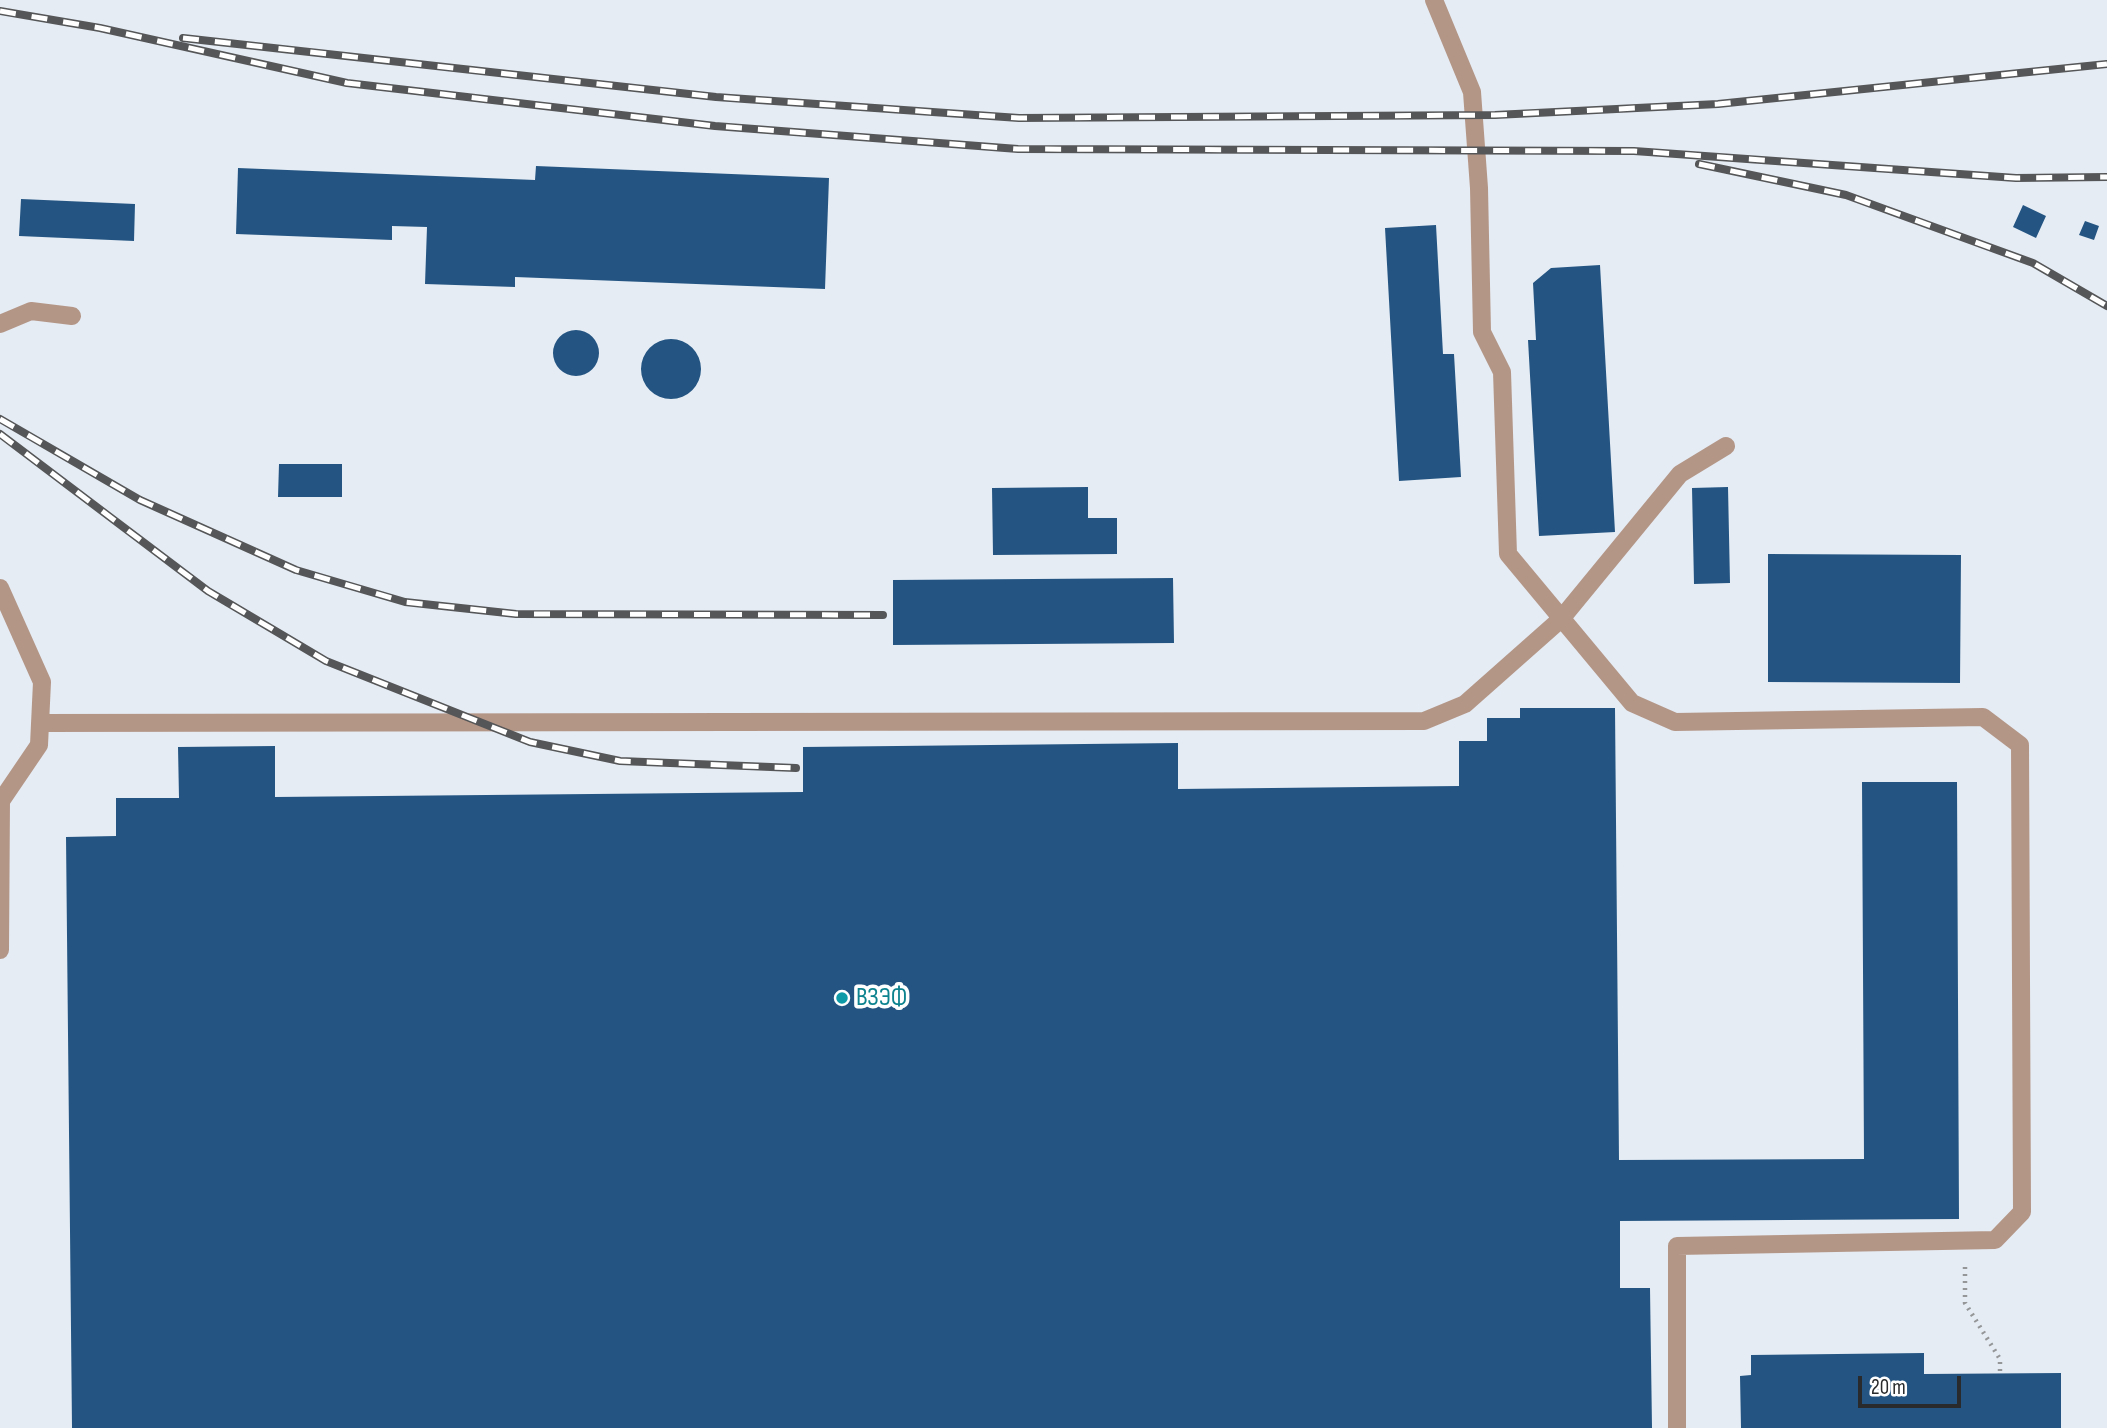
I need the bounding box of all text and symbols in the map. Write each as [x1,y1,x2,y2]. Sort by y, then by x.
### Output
place label: ВЗЭФ [856,982,907,1014]
marker: ВЗЭФ [834,990,850,1006]
scale bar [1862,1362,1965,1406]
text: 20 m [1871,1375,1906,1400]

